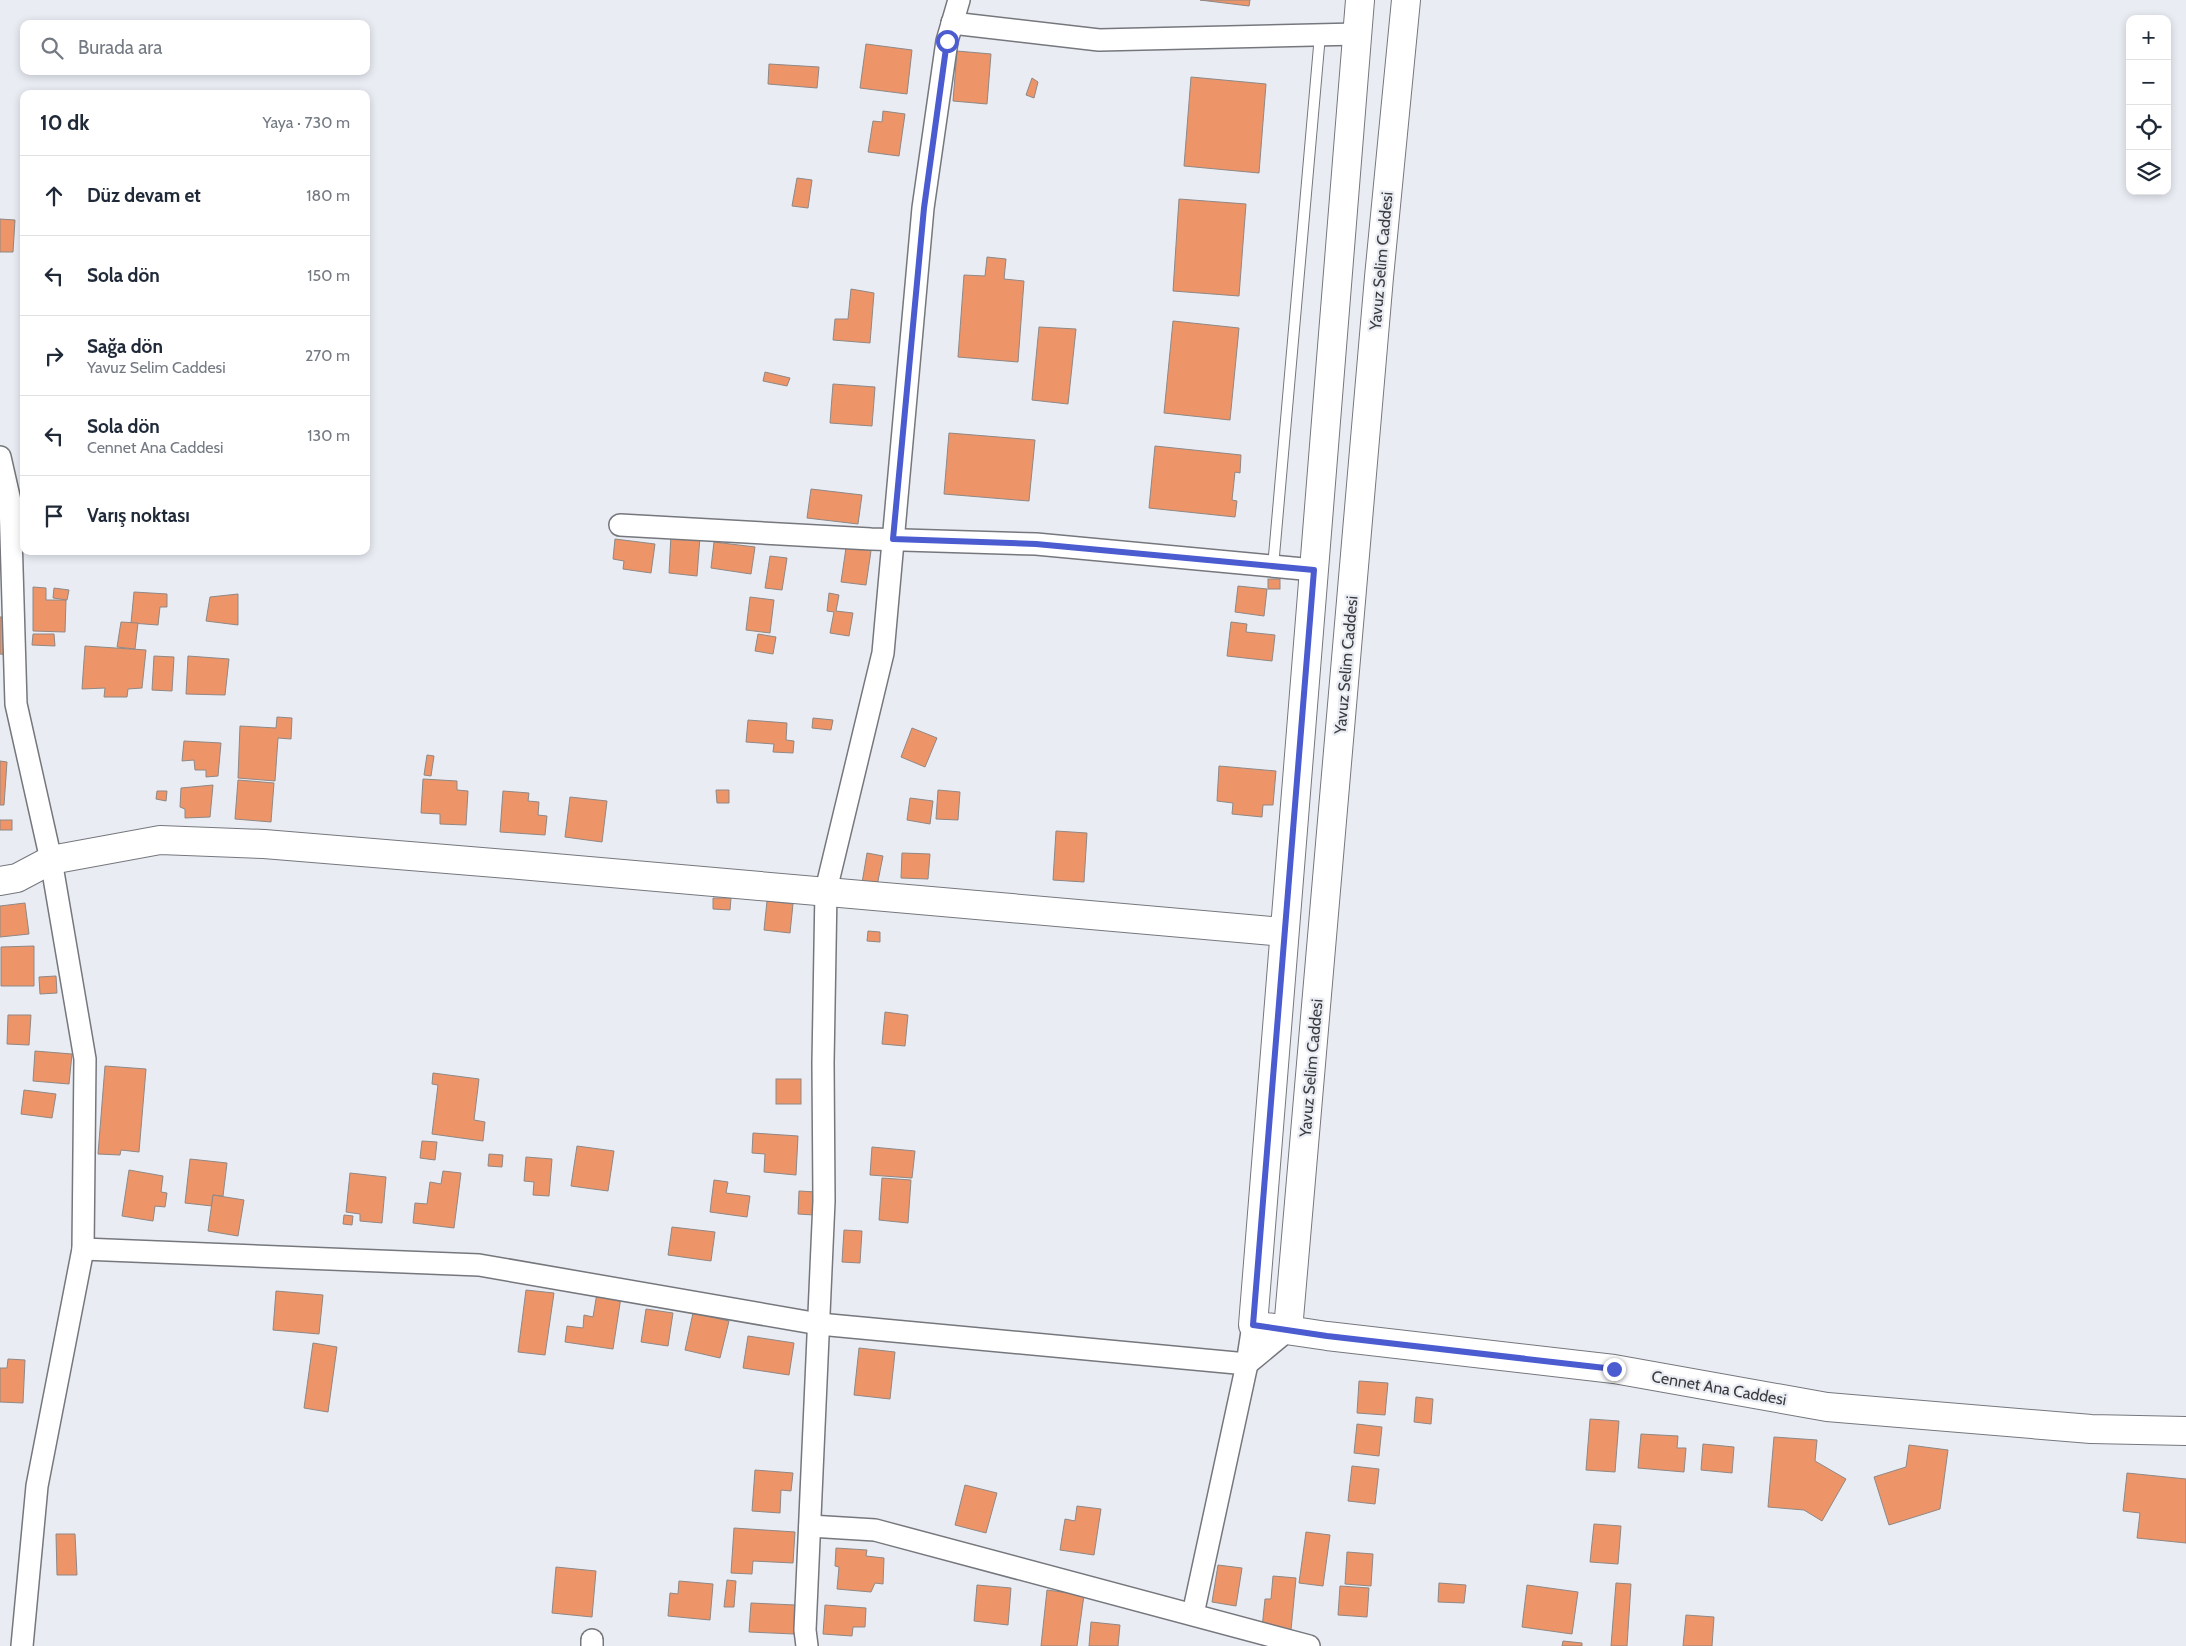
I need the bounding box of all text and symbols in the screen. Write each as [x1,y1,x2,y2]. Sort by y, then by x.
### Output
map controls [2126,15,2171,195]
button: + [2126,15,2171,60]
search box [20,20,370,75]
route start [936,30,959,53]
icon: search [38,34,66,62]
text: Burada ara [78,36,162,59]
button: − [2126,60,2171,105]
button: locate [2126,105,2171,150]
text: 10 dk [40,110,89,135]
text: Yaya · 730 m [262,113,350,132]
button: layers [2126,150,2171,195]
icon: ahead [40,182,68,210]
text: Düz devam et [87,184,201,207]
text: 180 m [306,186,350,205]
street label: Yavuz Selim Caddesi [1365,191,1397,332]
icon: left [40,262,68,290]
text: Sola dön [87,264,160,287]
text: 150 m [307,266,350,285]
text: Sağa dön [87,335,163,358]
icon: right [40,342,68,370]
text: 270 m [305,346,350,365]
text: Yavuz Selim Caddesi [87,358,226,377]
text: Sola dön [87,415,160,438]
icon: left [40,422,68,450]
text: 130 m [307,426,350,445]
text: Cennet Ana Caddesi [87,438,223,457]
icon: arrive [40,502,68,530]
text: Varış noktası [87,504,190,527]
street label: Yavuz Selim Caddesi [1330,595,1362,736]
street label: Yavuz Selim Caddesi [1295,998,1327,1139]
route end [1603,1358,1626,1381]
street label: Cennet Ana Caddesi [1650,1367,1788,1409]

